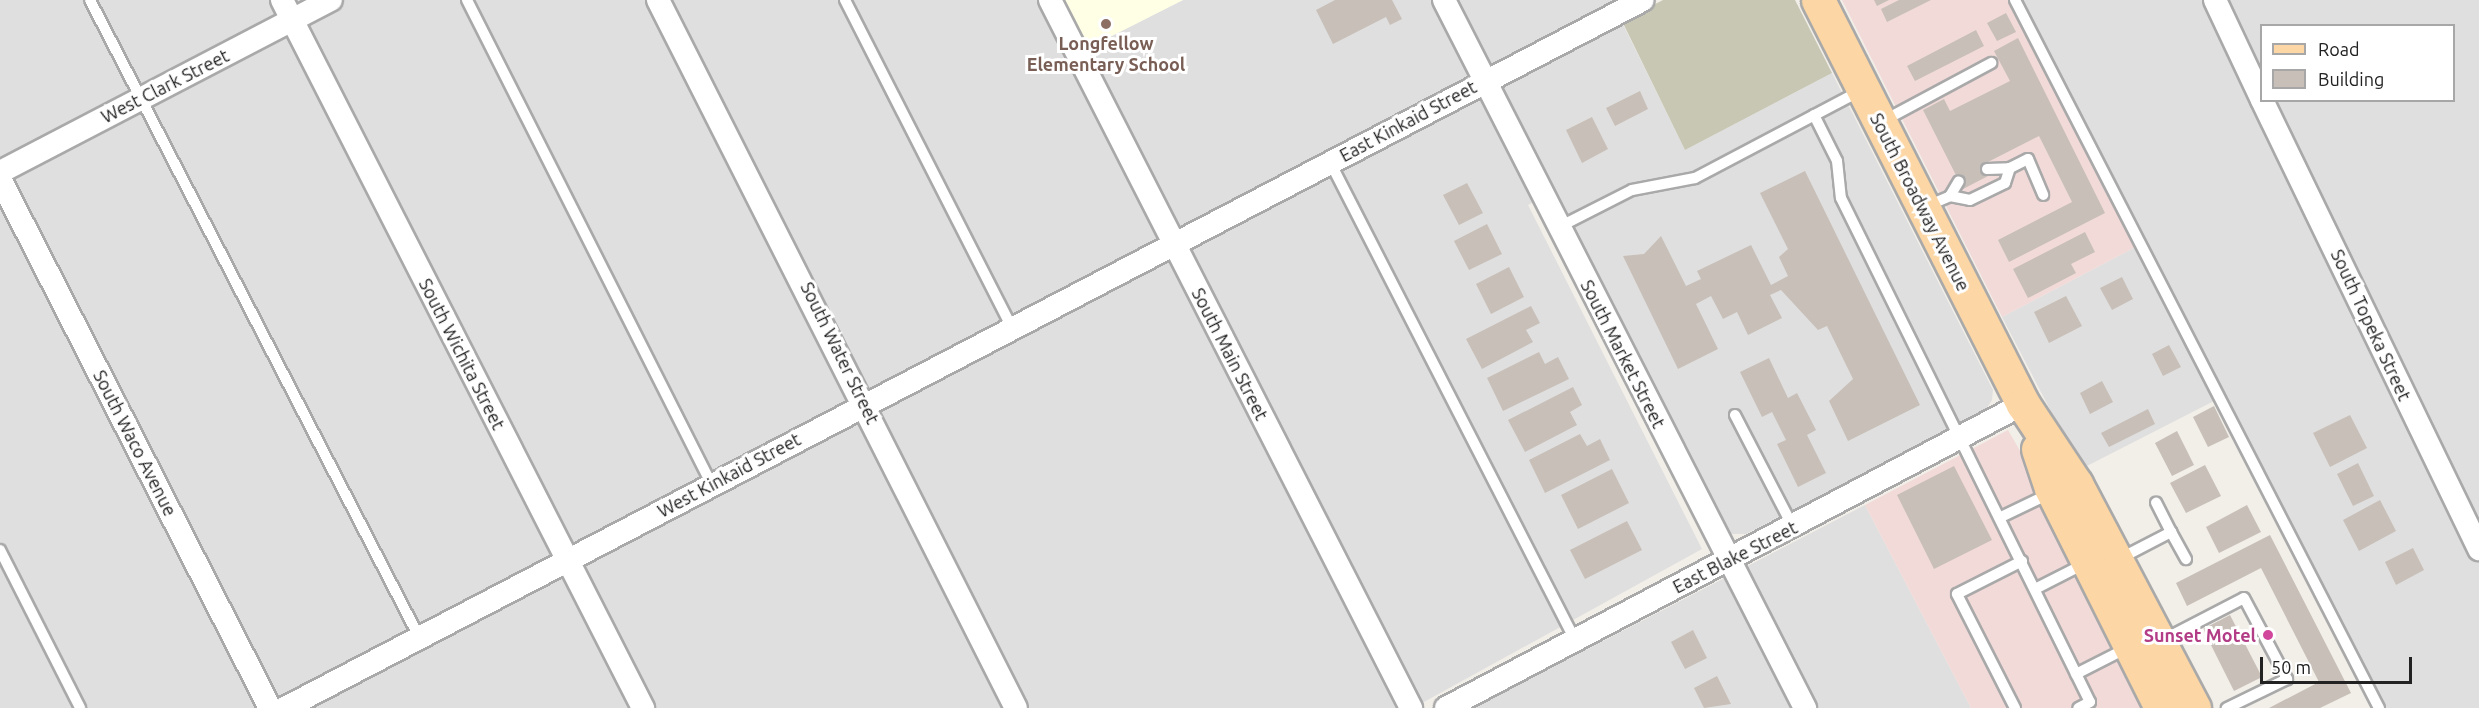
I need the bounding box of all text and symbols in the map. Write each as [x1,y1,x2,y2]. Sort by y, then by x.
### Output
marker: Longfellow Elementary School [1099,17,1113,31]
legend [2260,24,2455,102]
place label: Longfellow Elementary School [1027,33,1185,76]
text: Road [2318,39,2360,59]
street label: West Clark Street [97,44,233,128]
text: Building [2318,69,2384,89]
street label: East Kinkaid Street [1336,76,1480,166]
street label: South Broadway Avenue [1866,109,1974,295]
street label: South Topeka Street [2326,246,2416,404]
street label: South Wichita Street [415,275,509,433]
street label: South Market Street [1576,276,1670,432]
street label: South Water Street [796,278,884,428]
street label: South Main Street [1187,284,1273,424]
street label: South Waco Avenue [89,366,181,520]
street label: West Kinkaid Street [654,428,804,522]
street label: East Blake Street [1669,516,1801,598]
place label: Sunset Motel [2144,624,2256,646]
marker: Sunset Motel [2261,628,2275,642]
scale bar [2263,645,2414,683]
text: 50 m [2271,657,2311,677]

